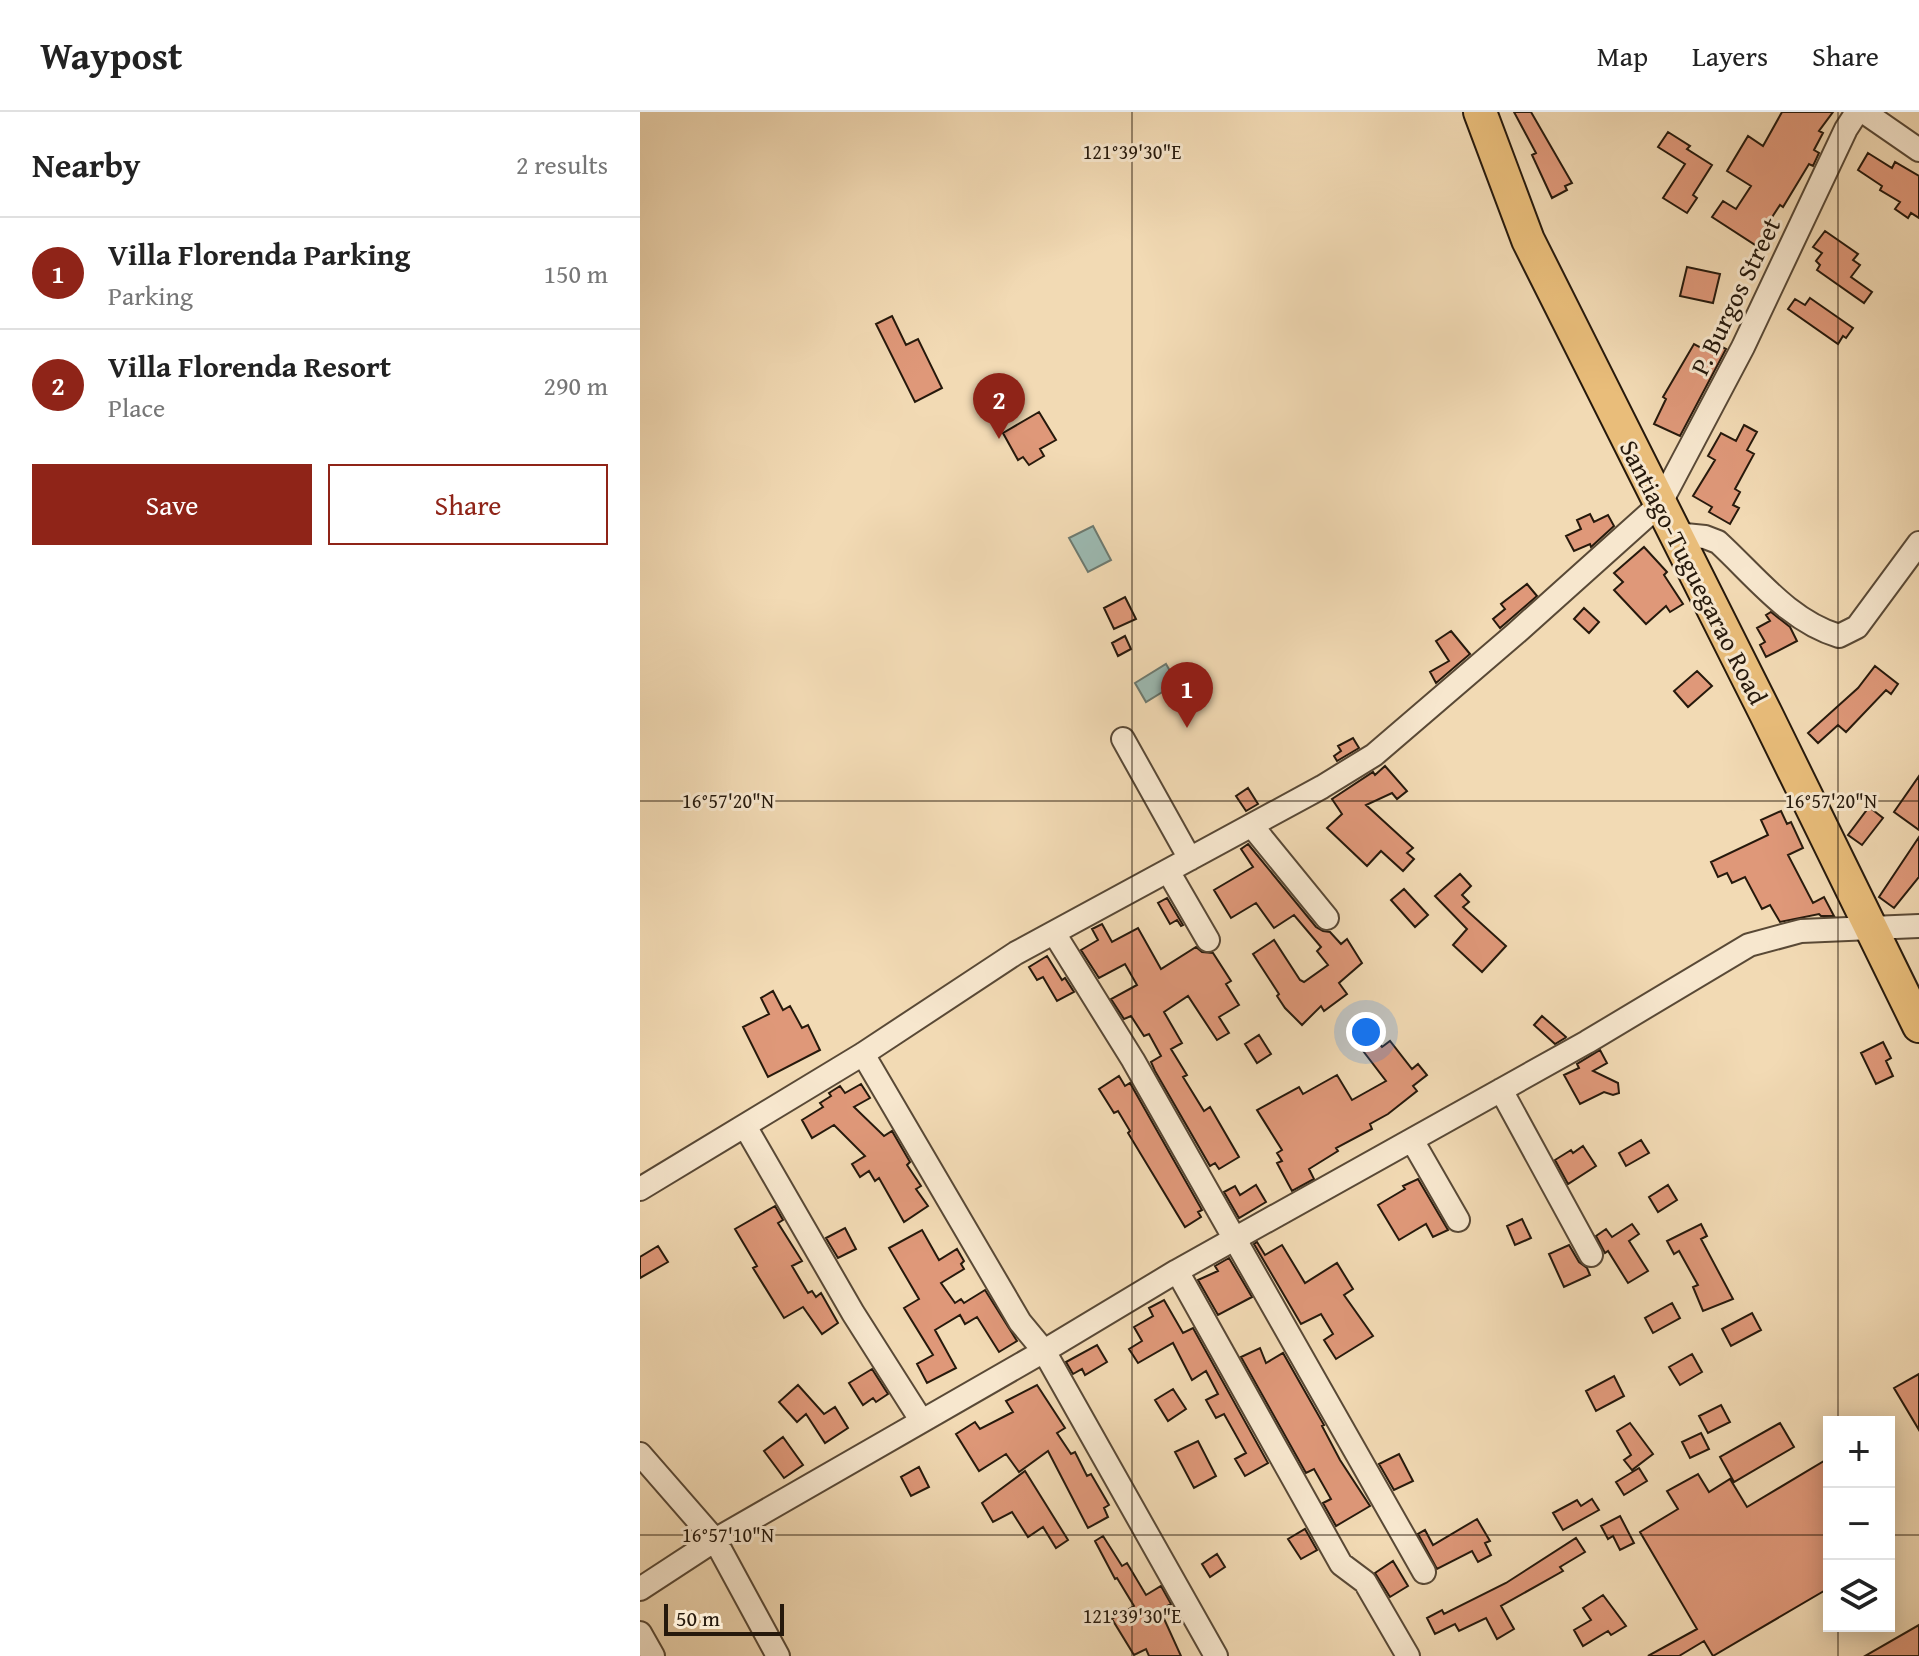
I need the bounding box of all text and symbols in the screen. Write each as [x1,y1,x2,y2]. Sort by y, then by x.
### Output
text: Waypost [40,27,182,83]
text: Map [1597,35,1648,76]
text: Layers [1692,35,1768,76]
text: Share [1812,35,1879,76]
text: 121°39'30"E [1083,137,1181,166]
text: Nearby [32,140,141,189]
text: 2 results [516,145,608,184]
street label: P. Burgos Street [1680,211,1790,381]
text: Villa Florenda Parking [108,232,410,276]
text: 1 [51,254,65,293]
text: 150 m [543,254,608,293]
text: Parking [108,276,193,315]
text: Villa Florenda Resort [108,344,391,388]
text: 2 [51,366,65,405]
text: 290 m [543,366,608,405]
pin: 2 [973,373,1025,439]
text: Place [108,388,165,427]
street label: Santiago-Tuguegarao Road [1610,433,1778,711]
button: Save [32,464,312,545]
button: Share [328,464,608,545]
pin: 1 [1161,662,1213,728]
text: 16°57'20"N [682,786,774,815]
text: 16°57'20"N [1785,786,1877,815]
your location [1346,1012,1386,1052]
map controls [1823,1416,1895,1632]
button: + [1823,1416,1895,1488]
button: − [1823,1488,1895,1560]
text: 16°57'10"N [682,1520,774,1549]
button: layers [1823,1560,1895,1632]
scale bar [664,1600,784,1636]
text: 121°39'30"E [1083,1601,1181,1630]
text: 50 m [676,1602,720,1634]

